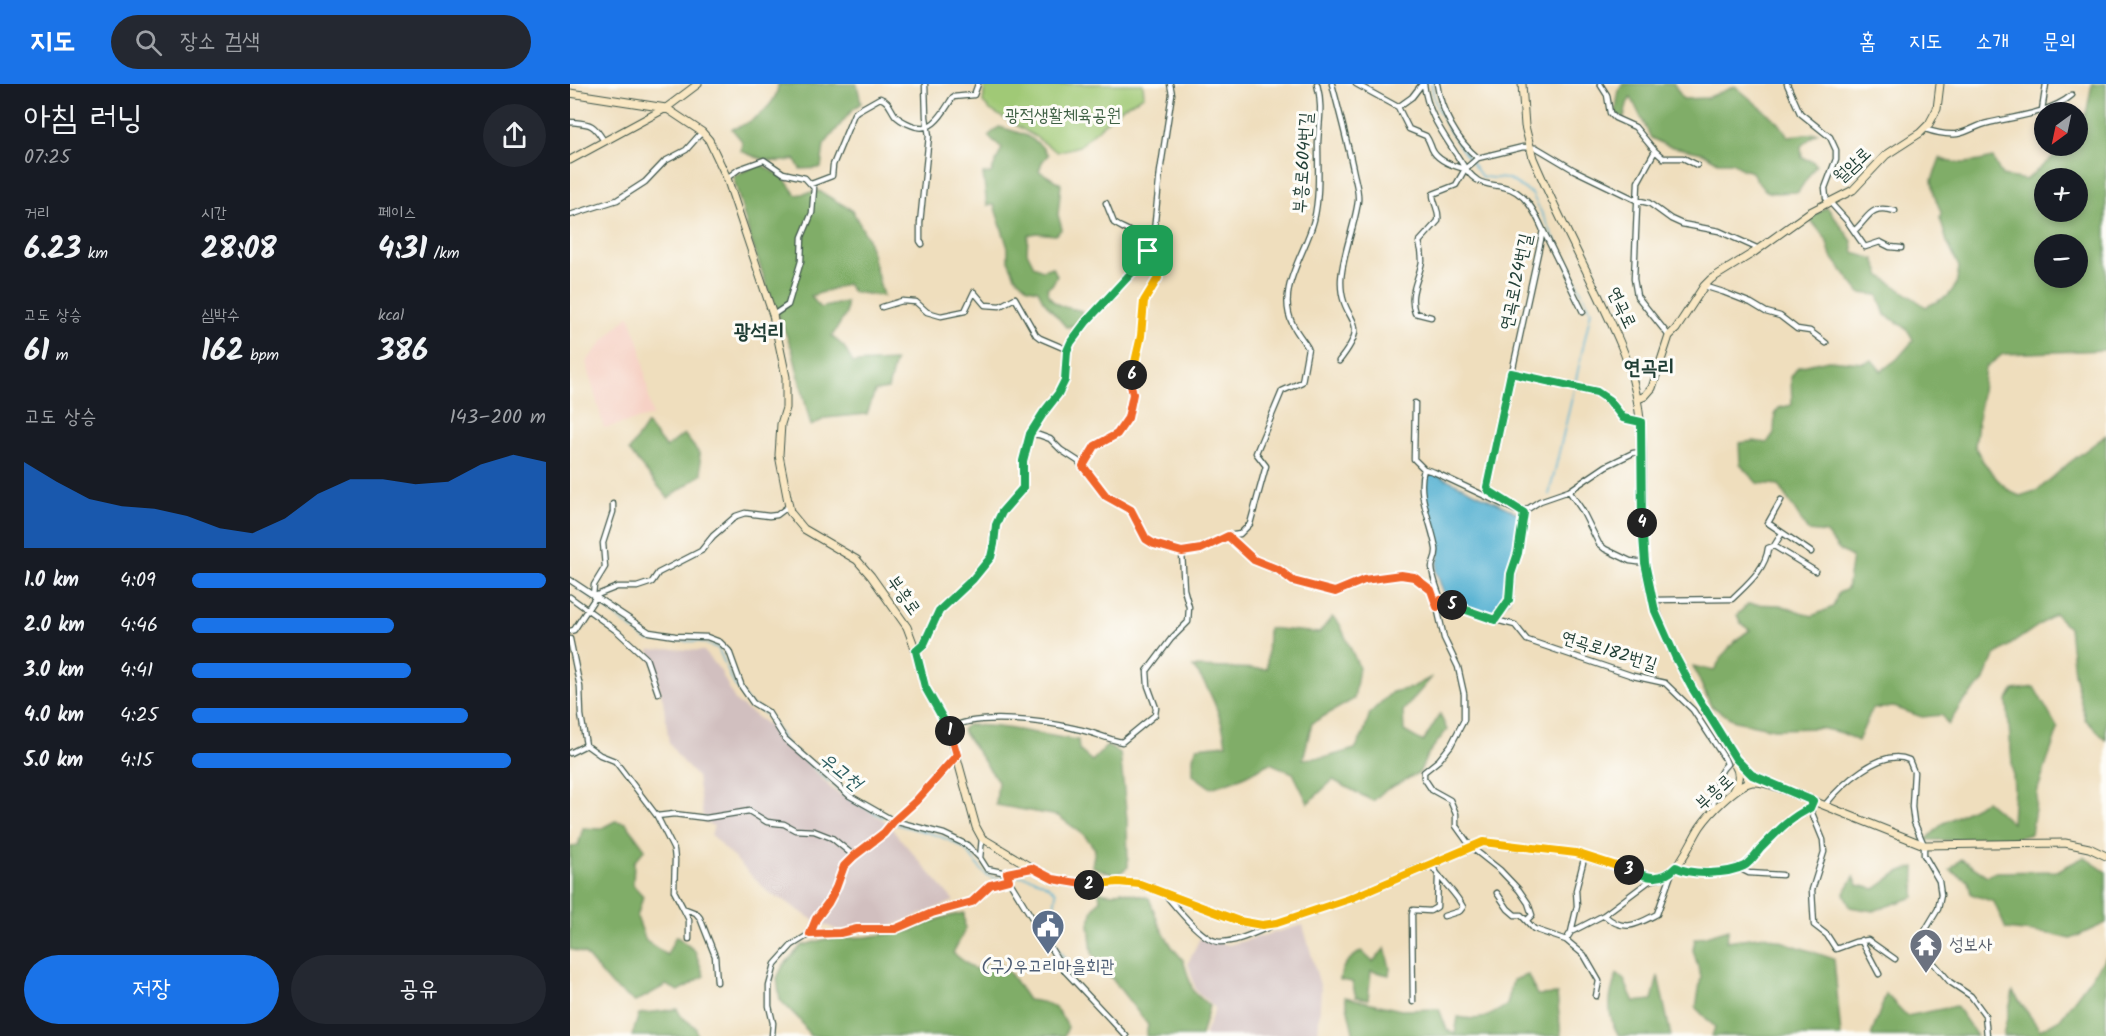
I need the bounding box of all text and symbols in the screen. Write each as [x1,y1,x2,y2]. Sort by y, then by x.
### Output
search box [111,15,531,69]
text: 지도 [30,20,75,65]
text: 장소 검색 [180,25,260,60]
icon: search [132,26,165,59]
text: 홈 [1859,26,1876,59]
text: 지도 [1909,26,1942,59]
text: 소개 [1975,26,2009,59]
text: 문의 [2042,26,2076,59]
text: 아침 러닝 [24,93,143,146]
park label: 광적생활체육공원 [1005,102,1121,131]
north arrow [2034,102,2088,156]
map controls [2034,102,2088,288]
button: share [483,104,546,167]
street label: 부흥로604번길 [1286,111,1322,215]
street label: 월암로 [1827,141,1879,191]
text: 07:25 [24,142,71,174]
button: + [2034,168,2088,222]
text: 거리 [24,201,50,226]
text: 시간 [201,201,227,226]
text: 페이스 [378,201,417,226]
pin [1122,225,1173,276]
text: 6.23 [24,226,81,274]
text: 28:08 [201,226,277,274]
text: 4:31 [378,226,427,274]
street label: 연곡로124번길 [1493,230,1542,333]
icon: arrive [1131,234,1164,267]
button: − [2034,234,2088,288]
text: km [81,241,108,266]
text: /km [427,241,460,266]
street label: 연곡로 [1599,282,1643,334]
text: 고도 상승 [24,303,82,328]
text: 심박수 [201,303,240,328]
text: kcal [378,303,404,328]
district label: 광석리 [734,316,784,349]
text: 61 [24,328,49,376]
text: 162 [201,328,244,376]
text: 386 [378,328,428,376]
text: m [49,343,68,368]
text: bpm [244,343,279,368]
district label: 연곡리 [1624,352,1674,385]
pin: 6 [1117,360,1147,390]
text: 6 [1128,362,1136,387]
text: 고도 상승 [24,402,96,434]
text: 143–200 m [450,402,546,434]
pin: 4 [1627,508,1657,538]
text: 4 [1638,510,1646,535]
text: 1.0 km [24,565,79,597]
text: 4:09 [120,565,156,597]
street label: 부흥로 [879,570,927,622]
pin: 5 [1437,590,1467,620]
text: 5 [1448,592,1456,617]
text: 2.0 km [24,610,85,642]
text: 4:46 [120,610,158,642]
street label: 연곡로182번길 [1557,624,1661,681]
text: 3.0 km [24,655,84,687]
text: 4:41 [120,655,153,687]
text: 4.0 km [24,700,84,732]
text: 4:25 [120,700,158,732]
pin: 1 [935,716,965,746]
text: 1 [948,718,952,743]
water label: 우고천 [811,744,870,801]
text: 5.0 km [24,745,83,777]
text: 4:15 [120,745,153,777]
street label: 부흥로 [1689,768,1741,818]
pin: 3 [1614,855,1644,885]
text: 3 [1625,857,1633,882]
pin: 2 [1074,870,1104,900]
text: 2 [1084,872,1094,897]
public building icon: (구)우고리마을회관 [1030,908,1066,955]
temple icon: 성보사 [1908,927,1944,974]
place label: 성보사 [1949,931,1993,960]
place label: (구)우고리마을회관 [981,953,1115,982]
button: 저장 [24,955,279,1024]
button: 공유 [291,955,546,1024]

